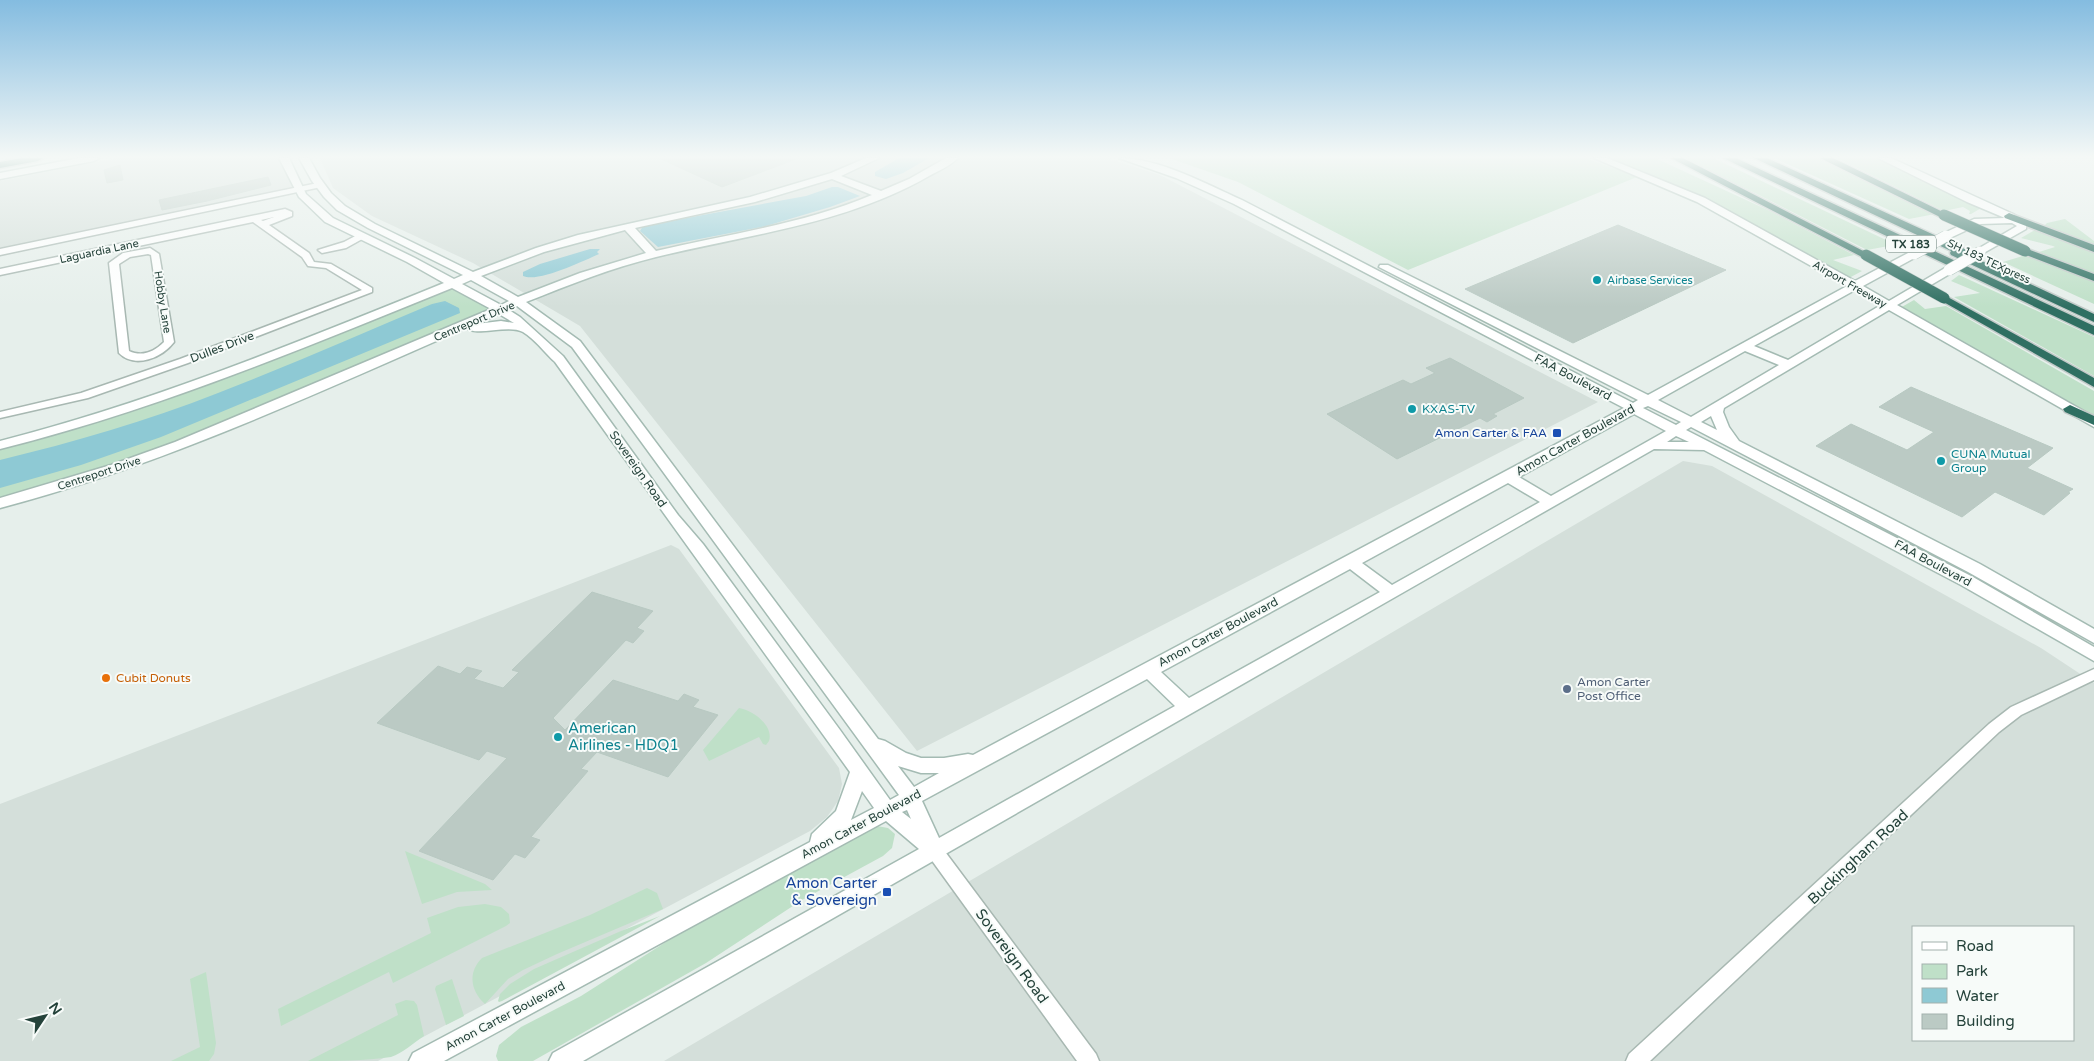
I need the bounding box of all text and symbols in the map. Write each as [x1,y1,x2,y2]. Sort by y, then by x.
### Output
road number: TX 183 [1886,235,1936,252]
street label: SH 183 TEXpress [1945,236,2032,286]
street label: Laguardia Lane [58,237,140,266]
street label: Airport Freeway [1810,258,1889,311]
street label: Hobby Lane [151,270,174,334]
marker: Airbase Services [1591,274,1603,286]
place label: Airbase Services [1607,274,1693,287]
street label: Centreport Drive [432,299,517,344]
street label: Dulles Drive [188,328,256,366]
street label: FAA Boulevard [1532,351,1614,403]
street label: Amon Carter Boulevard [1513,401,1637,479]
place label: KXAS-TV [1422,402,1476,416]
marker: KXAS-TV [1406,403,1418,415]
place label: Amon Carter & FAA [1434,426,1547,440]
marker: Amon Carter & FAA [1551,427,1563,439]
street label: Sovereign Road [606,428,670,510]
place label: CUNA Mutual Group [1951,447,2031,475]
street label: Centreport Drive [56,454,142,493]
marker: CUNA Mutual Group [1935,455,1947,467]
street label: FAA Boulevard [1892,537,1974,589]
street label: Amon Carter Boulevard [1156,594,1280,670]
place label: Cubit Donuts [116,671,191,685]
marker: Cubit Donuts [100,672,112,684]
place label: Amon Carter Post Office [1577,675,1651,703]
marker: Amon Carter Post Office [1561,683,1573,695]
place label: American Airlines - HDQ1 [568,719,679,754]
marker: American Airlines - HDQ1 [552,731,564,743]
street label: Amon Carter Boulevard [799,786,923,862]
street label: Buckingham Road [1804,806,1912,908]
place label: Amon Carter & Sovereign [786,874,877,909]
marker: Amon Carter & Sovereign [881,886,893,898]
street label: Sovereign Road [972,905,1052,1007]
legend [1912,926,2074,1041]
text: Road [1956,937,1994,955]
text: Park [1956,962,1988,980]
street label: Amon Carter Boulevard [443,978,567,1054]
text: Water [1956,987,1999,1005]
north arrow [20,991,70,1041]
text: N [45,999,65,1018]
text: Building [1956,1012,2015,1030]

